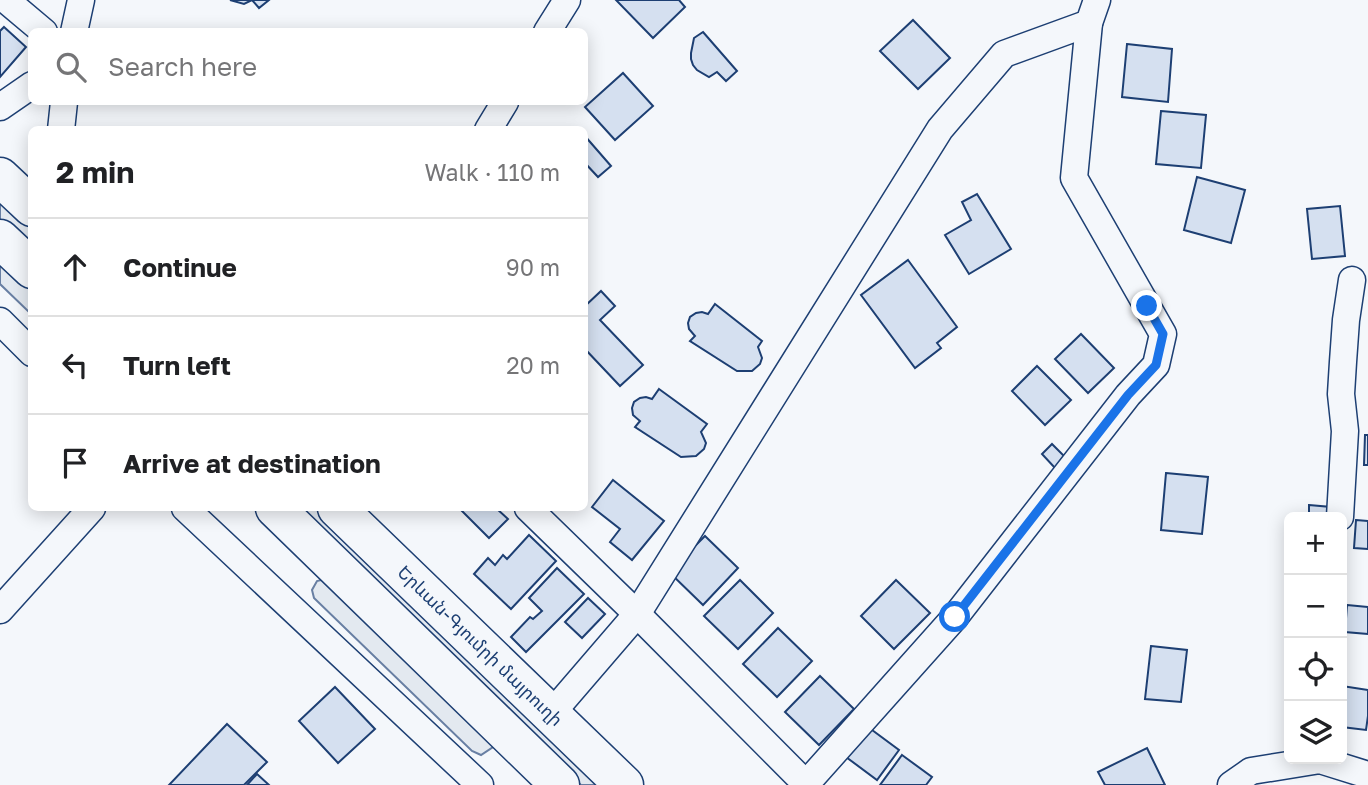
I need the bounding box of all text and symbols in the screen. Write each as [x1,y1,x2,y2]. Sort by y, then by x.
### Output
search box [28,28,588,105]
icon: search [52,48,90,86]
text: Search here [108,51,257,82]
text: 2 min [56,154,134,190]
text: Walk · 110 m [424,158,560,186]
icon: ahead [56,248,94,286]
text: Continue [123,252,237,283]
text: 90 m [506,253,560,281]
route end [1131,290,1162,321]
icon: left [56,346,94,384]
text: Turn left [123,350,231,381]
text: 20 m [506,351,560,379]
icon: arrive [56,444,94,482]
text: Arrive at destination [123,448,381,479]
map controls [1284,512,1347,764]
button: + [1284,512,1347,575]
street label: Երևան-Գյումրի մայրուղի [393,560,568,730]
button: − [1284,575,1347,638]
route start [939,601,970,632]
button: locate [1284,638,1347,701]
button: layers [1284,701,1347,764]

